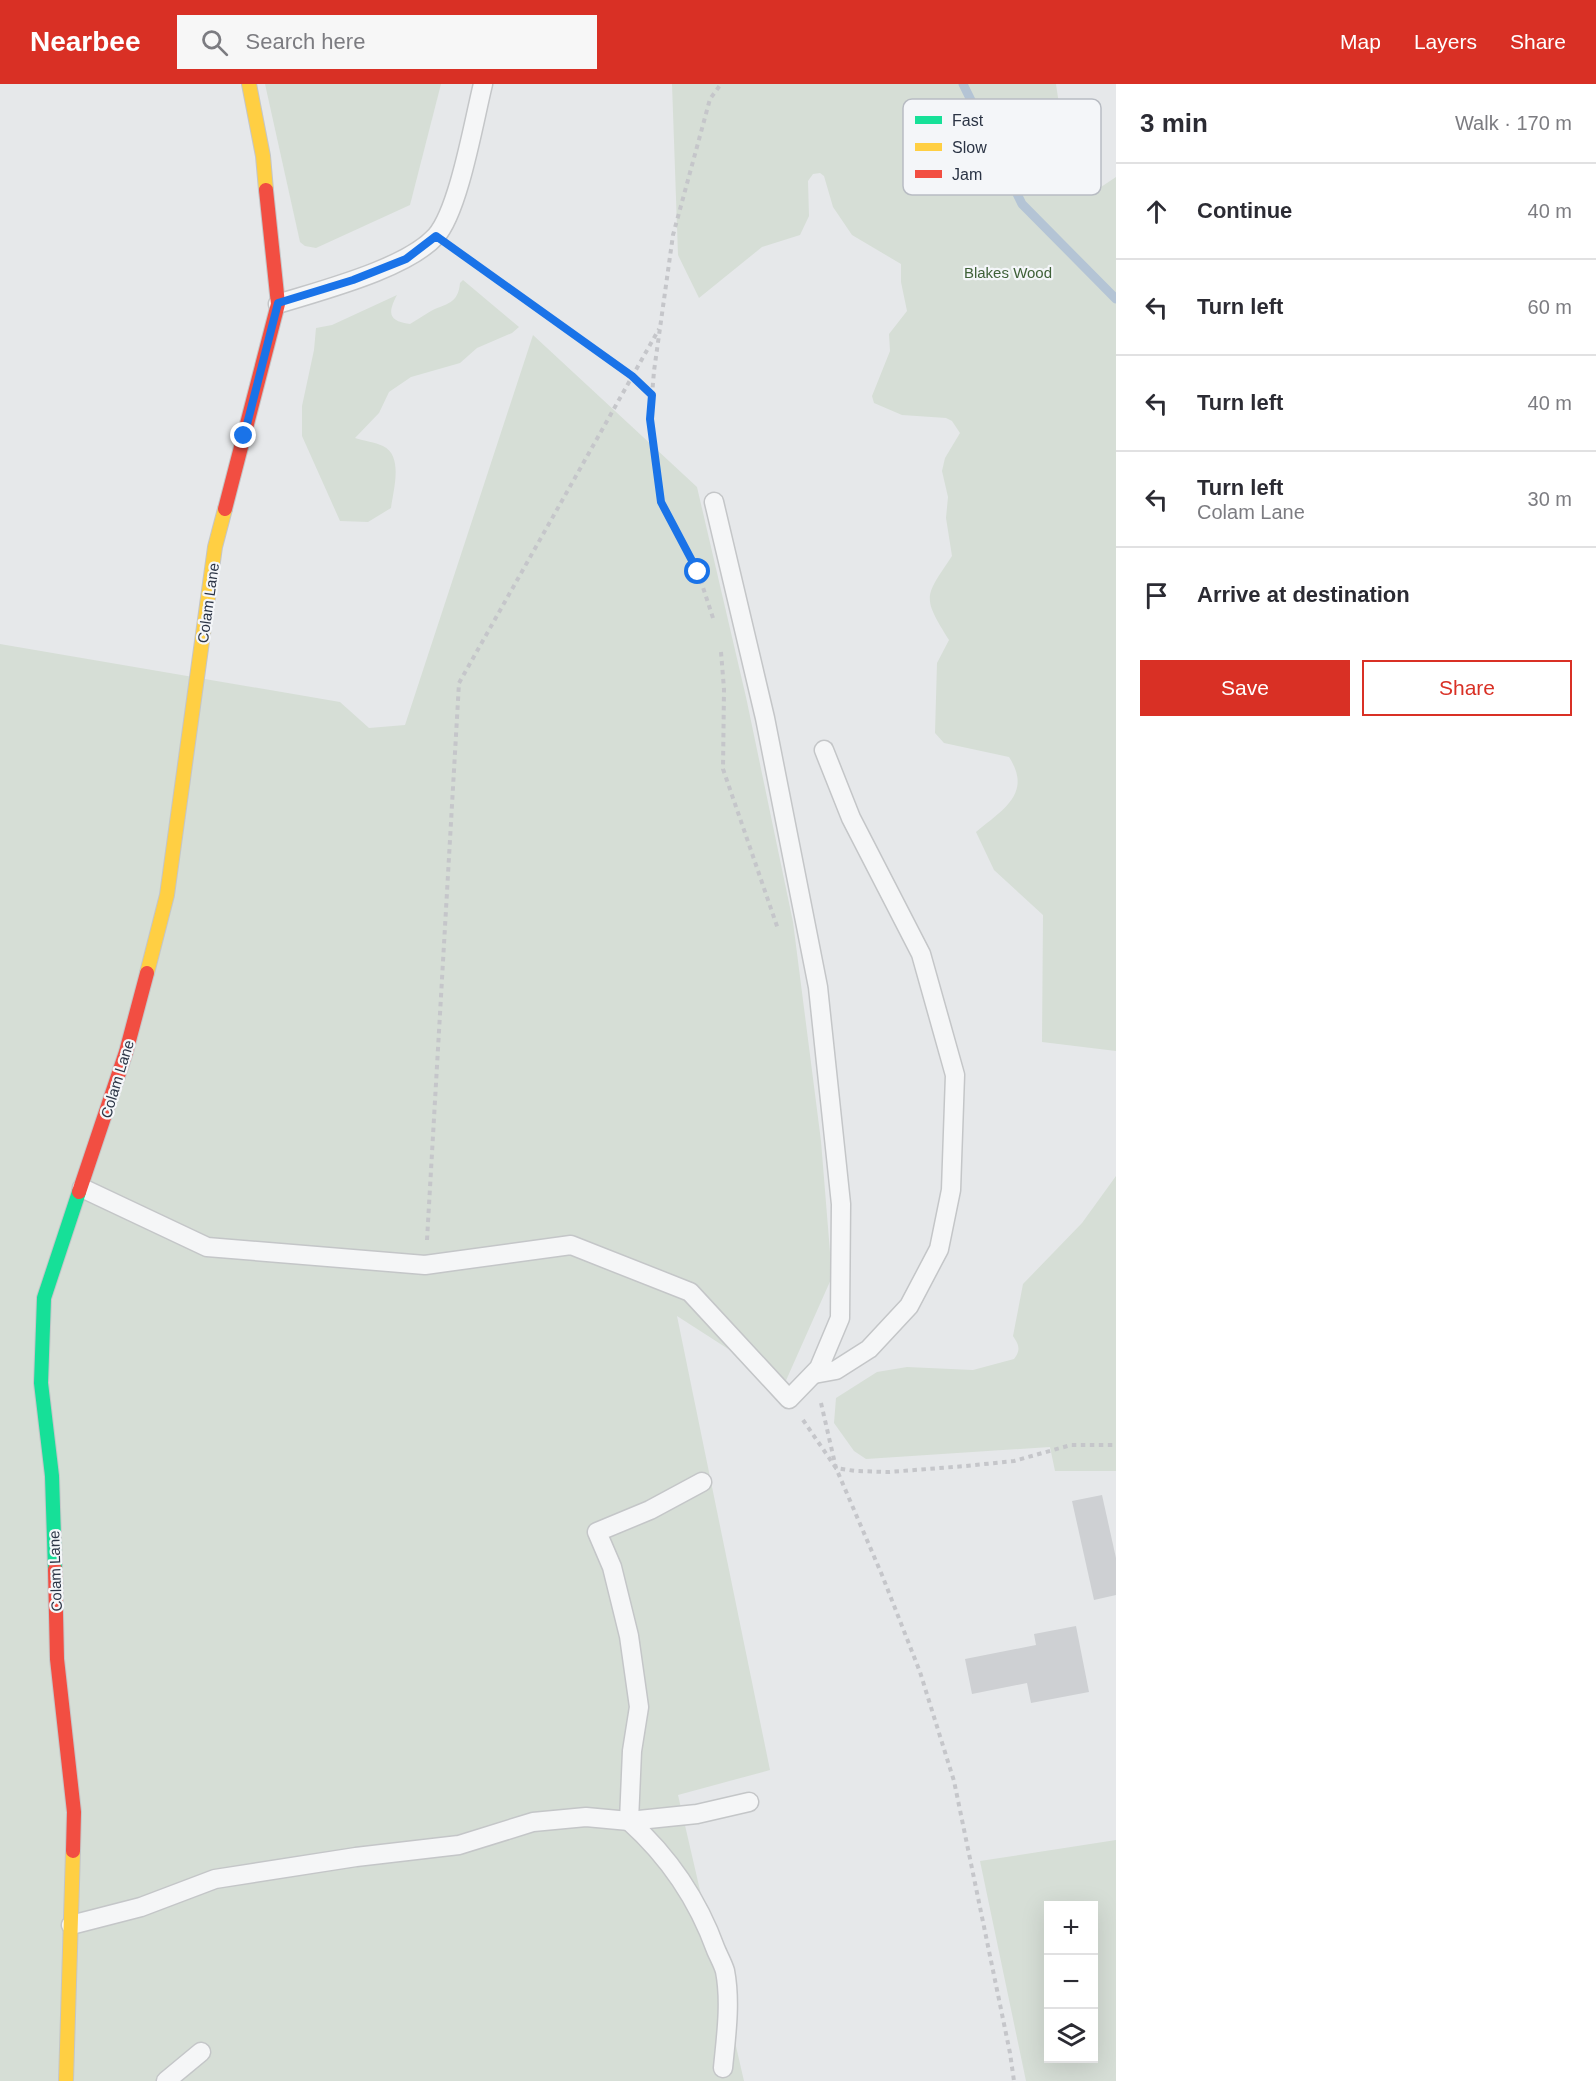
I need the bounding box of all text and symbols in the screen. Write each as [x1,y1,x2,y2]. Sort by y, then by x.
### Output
search box [177,15,597,69]
text: Nearbee [30,26,141,57]
icon: search [198,26,231,59]
text: Search here [246,29,365,54]
text: Map [1340,30,1381,53]
text: Layers [1414,30,1477,53]
text: Share [1510,30,1566,53]
legend [903,99,1101,195]
text: 3 min [1140,108,1208,138]
text: Fast [952,112,984,129]
text: Walk · 170 m [1455,112,1572,134]
text: Slow [952,139,987,156]
text: Jam [952,166,982,183]
icon: ahead [1140,195,1173,228]
text: Continue [1197,198,1292,223]
text: 40 m [1528,200,1572,222]
park label: Blakes Wood [964,264,1052,281]
icon: left [1140,291,1173,324]
text: Turn left [1197,294,1283,319]
text: 60 m [1528,296,1572,318]
icon: left [1140,387,1173,420]
text: Turn left [1197,390,1283,415]
text: 40 m [1528,392,1572,414]
route end [230,422,256,448]
text: Turn left [1197,475,1283,500]
icon: left [1140,483,1173,516]
text: 30 m [1528,488,1572,510]
text: Colam Lane [1197,501,1305,523]
route start [684,558,710,584]
street label: Colam Lane [194,562,222,644]
icon: arrive [1140,579,1173,612]
text: Arrive at destination [1197,582,1410,607]
button: Save [1140,660,1350,716]
button: Share [1362,660,1572,716]
street label: Colam Lane [97,1038,137,1120]
street label: Colam Lane [45,1530,65,1612]
map controls [1044,1901,1098,2063]
button: + [1044,1901,1098,1955]
button: − [1044,1955,1098,2009]
button: layers [1044,2009,1098,2063]

